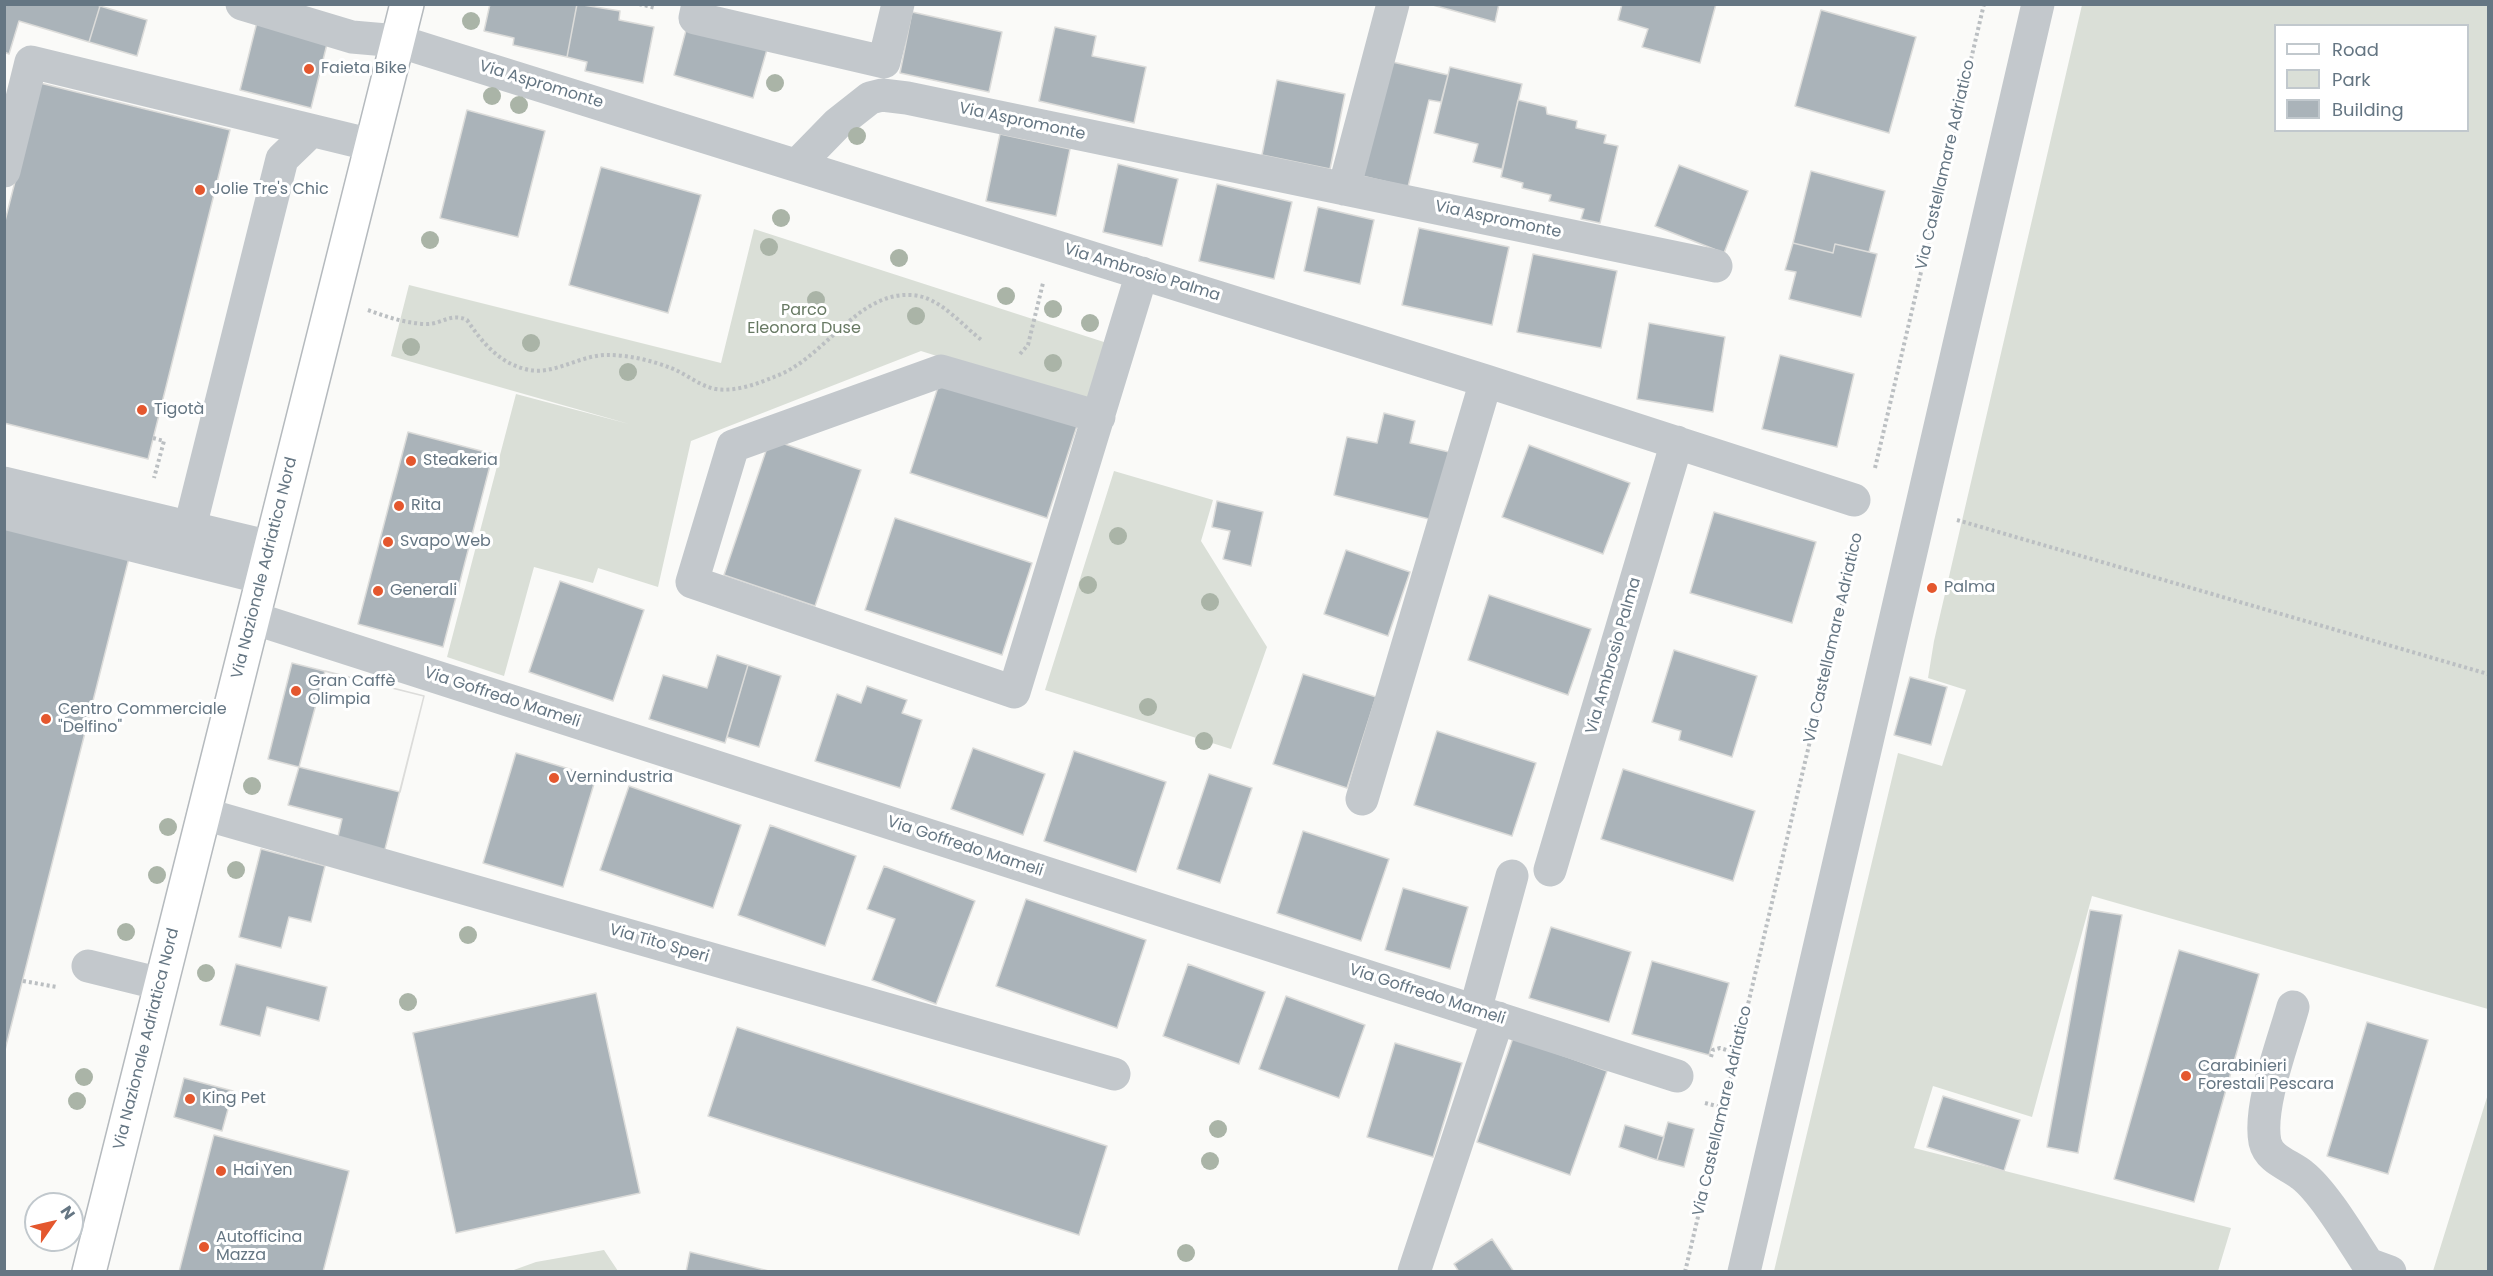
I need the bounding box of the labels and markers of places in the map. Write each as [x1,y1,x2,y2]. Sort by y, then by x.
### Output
place label: Faieta Bike [321,59,407,79]
marker: Faieta Bike [302,62,316,76]
place label: Jolie Tre's Chic [212,180,329,200]
marker: Jolie Tre's Chic [193,183,207,197]
place label: Tigotà [154,400,204,420]
marker: Tigotà [135,403,149,417]
place label: Steakeria [423,451,498,471]
marker: Steakeria [404,454,418,468]
place label: Rita [411,496,441,516]
marker: Rita [392,499,406,513]
place label: Svapo Web [400,532,491,552]
marker: Svapo Web [381,535,395,549]
place label: Palma [1944,578,1995,598]
place label: Generali [390,581,457,601]
marker: Palma [1925,581,1939,595]
marker: Generali [371,584,385,598]
place label: Gran Caffè Olimpia [308,672,395,710]
marker: Gran Caffè Olimpia [289,684,303,698]
place label: Centro Commerciale "Delfino" [58,700,227,738]
marker: Centro Commerciale "Delfino" [39,712,53,726]
place label: Vernindustria [566,768,673,788]
marker: Vernindustria [547,771,561,785]
place label: Carabinieri Forestali Pescara [2198,1057,2334,1095]
marker: Carabinieri Forestali Pescara [2179,1069,2193,1083]
place label: King Pet [202,1089,266,1109]
marker: King Pet [183,1092,197,1106]
place label: Hai Yen [233,1161,293,1181]
marker: Hai Yen [214,1164,228,1178]
place label: Autofficina Mazza [216,1228,302,1266]
marker: Autofficina Mazza [197,1240,211,1254]

